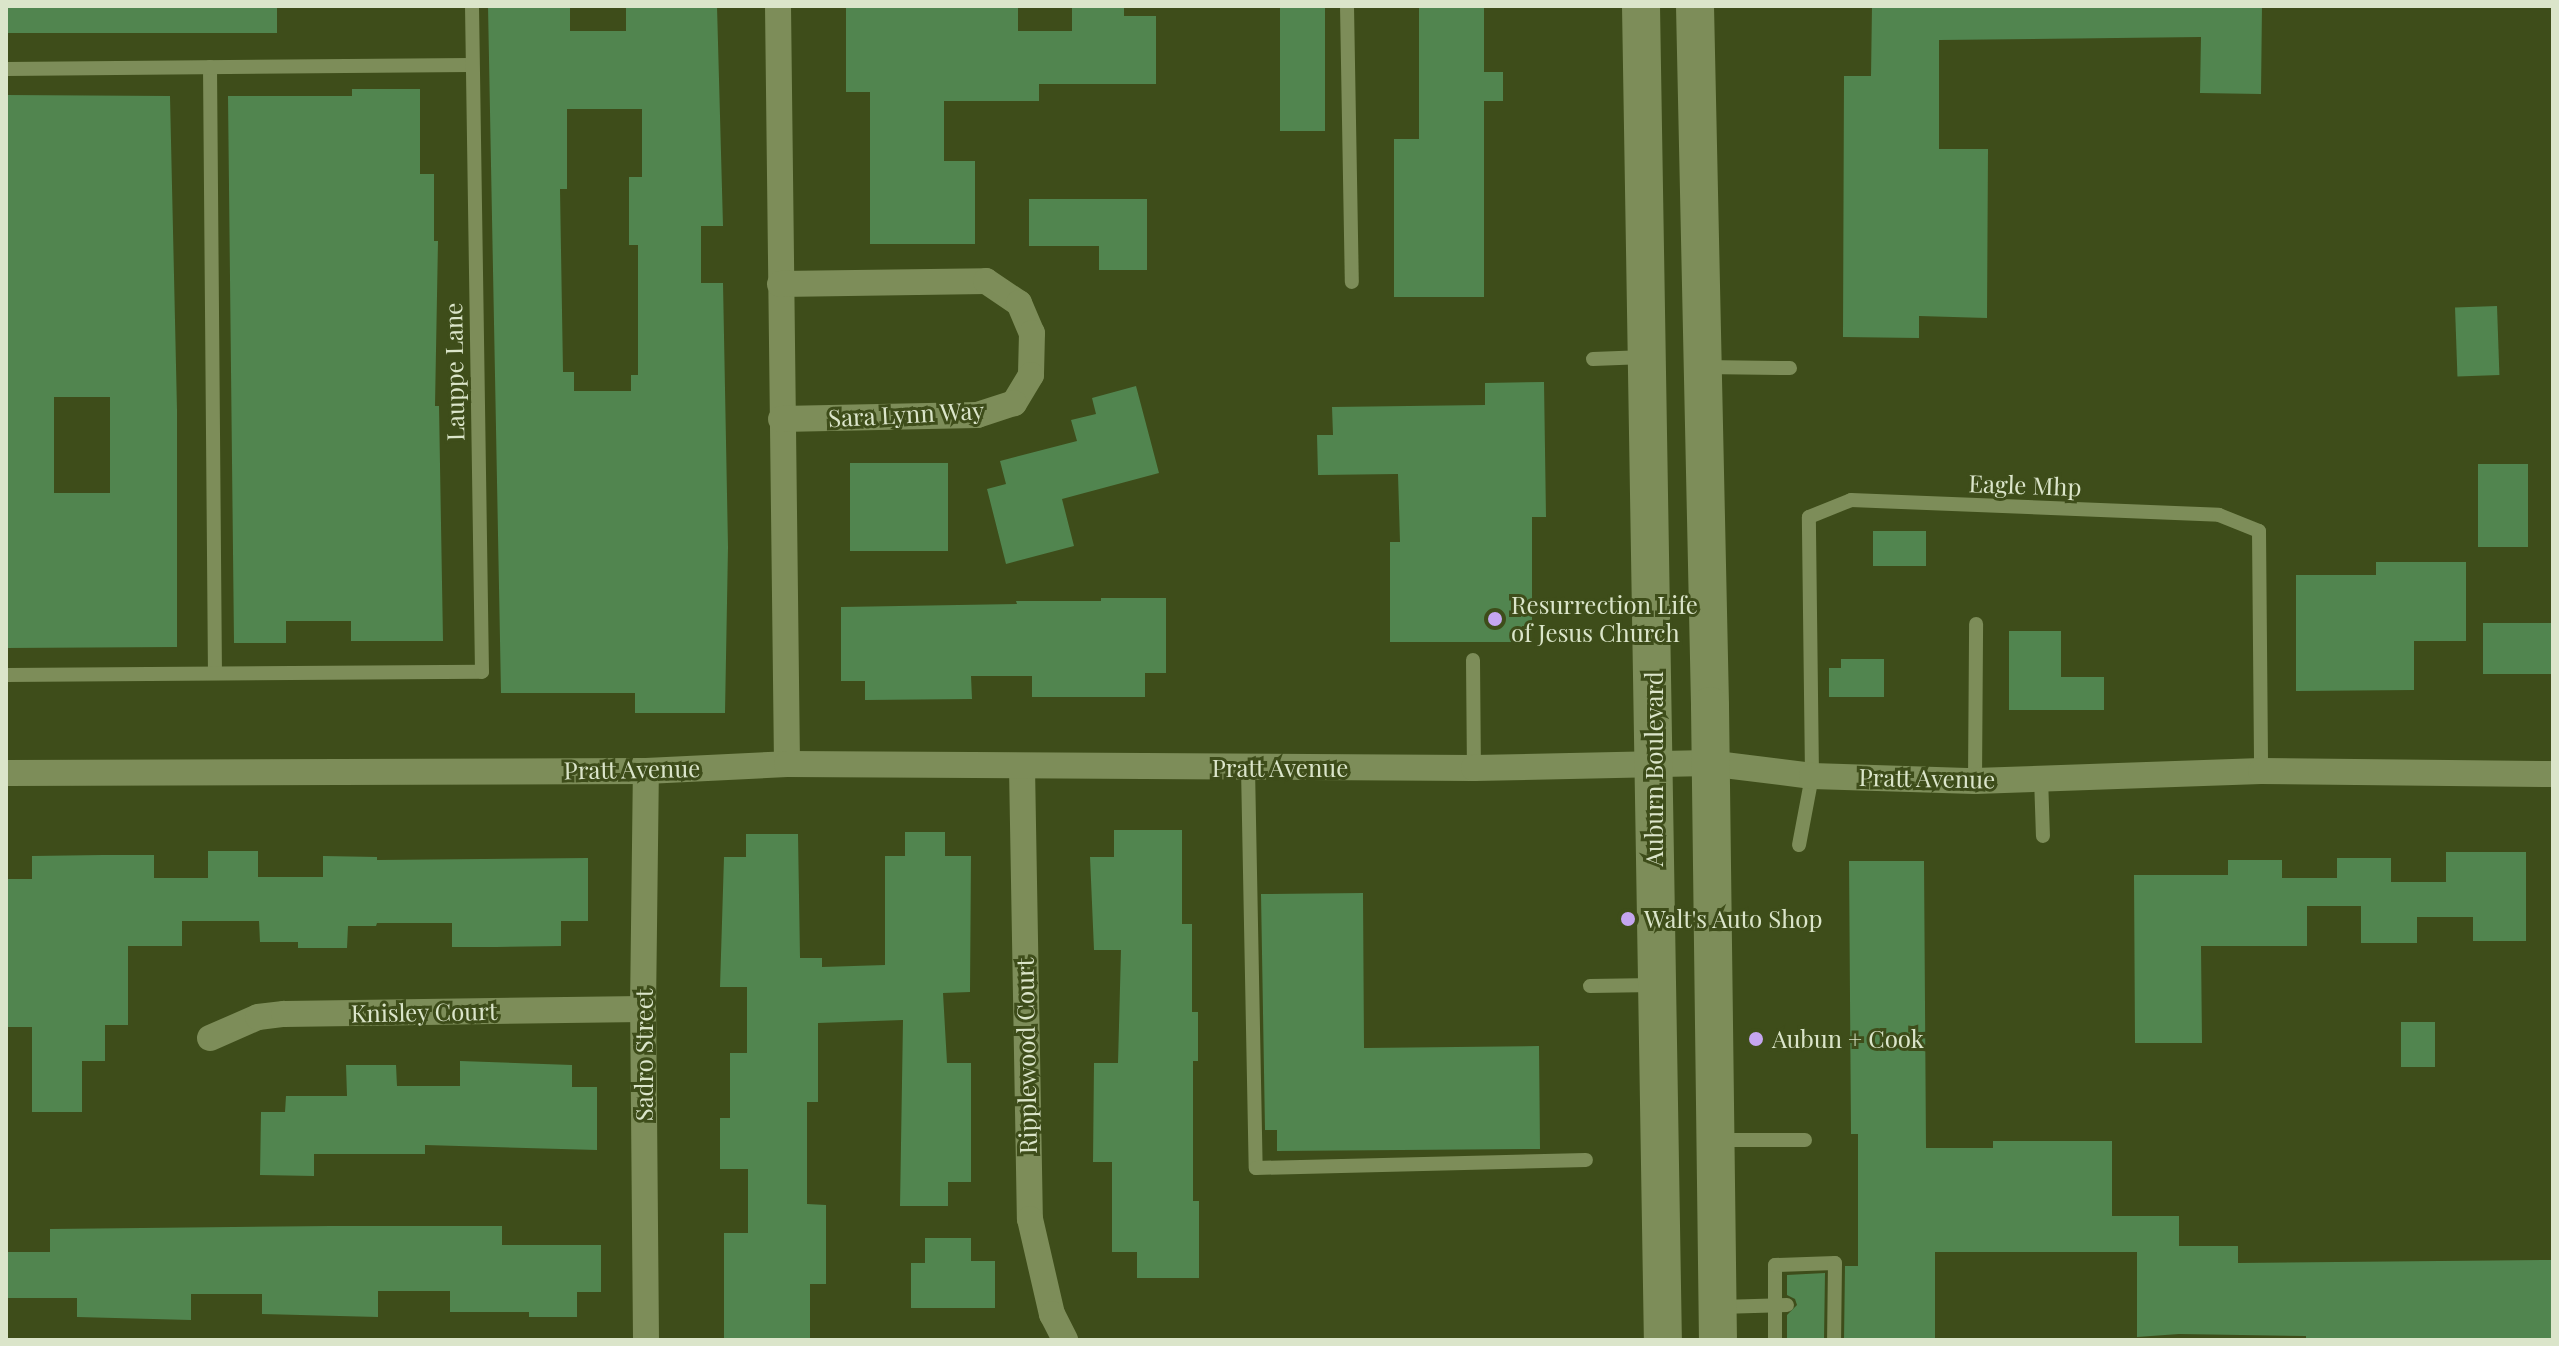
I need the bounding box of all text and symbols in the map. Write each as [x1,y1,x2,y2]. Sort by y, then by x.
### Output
street label: Lauppe Lane [438,302,470,442]
street label: Sara Lynn Way [827,396,985,432]
street label: Eagle Mhp [1968,469,2082,501]
place label: Resurrection Life of Jesus Church [1511,591,1698,647]
marker: Resurrection Life of Jesus Church [1486,610,1504,628]
street label: Auburn Boulevard [1640,671,1668,867]
street label: Pratt Avenue [563,753,701,785]
street label: Pratt Avenue [1211,754,1349,782]
street label: Pratt Avenue [1858,762,1996,794]
place label: Walt's Auto Shop [1644,905,1823,933]
marker: Walt's Auto Shop [1619,910,1637,928]
street label: Ripplewood Court [1010,958,1042,1154]
street label: Sadro Street [630,989,658,1121]
street label: Knisley Court [350,996,498,1028]
place label: Aubun + Cook [1772,1025,1924,1053]
marker: Aubun + Cook [1747,1030,1765,1048]

